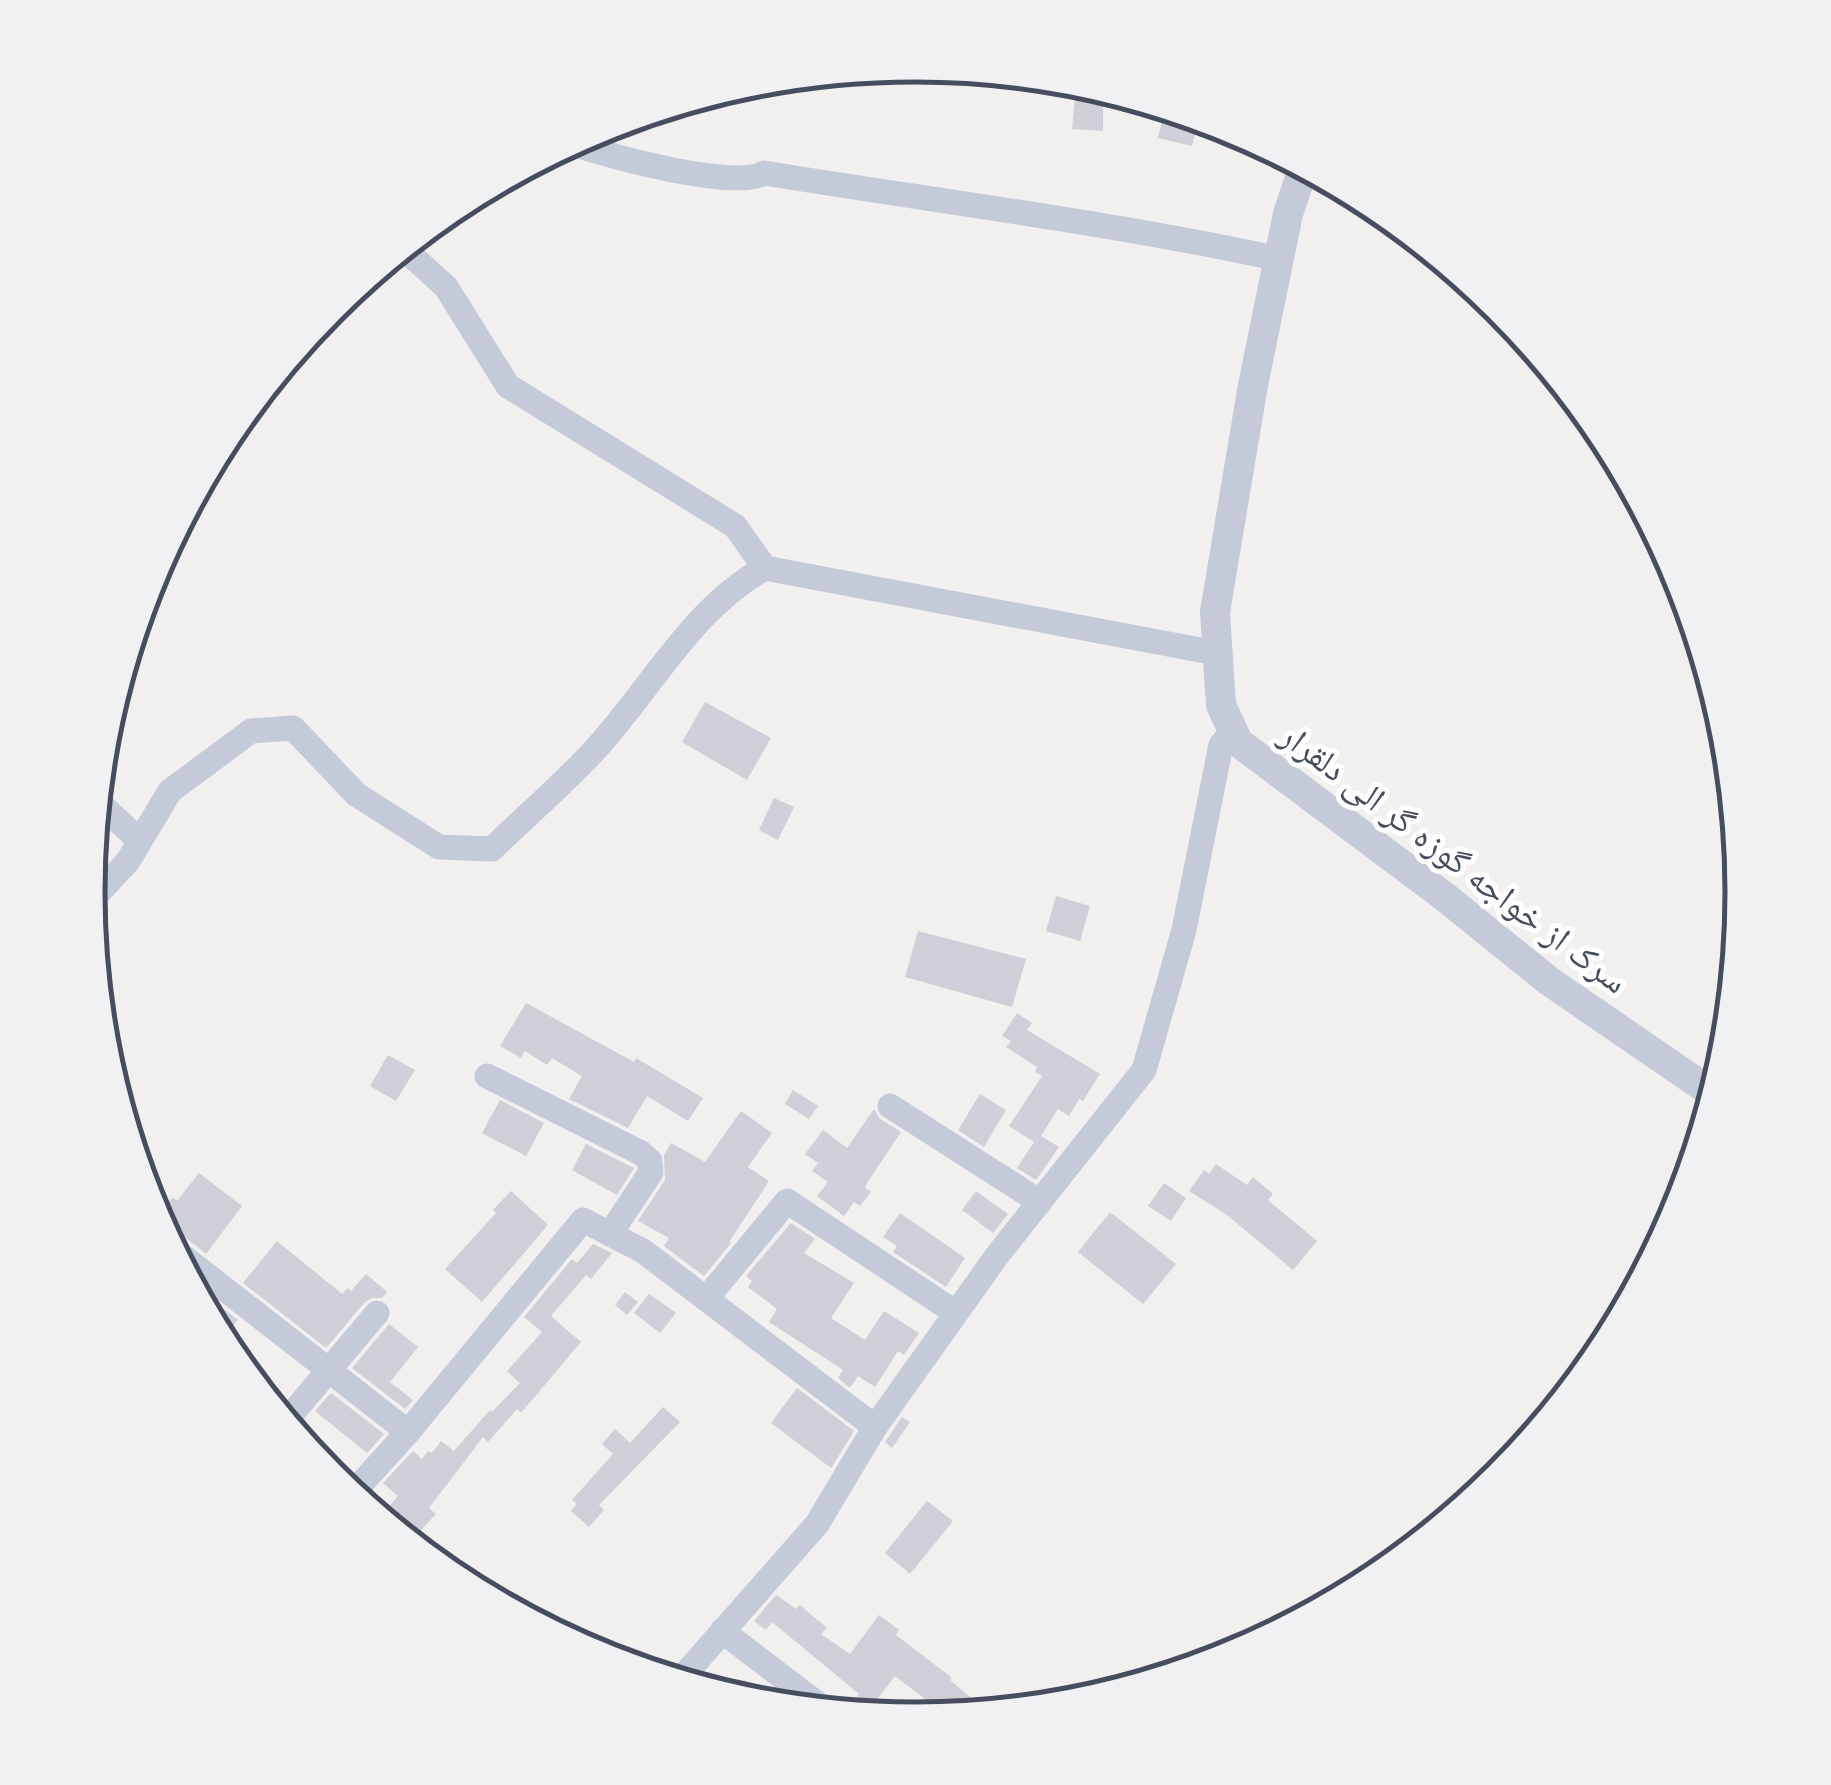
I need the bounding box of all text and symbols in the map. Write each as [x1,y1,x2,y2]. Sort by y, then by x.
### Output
street label: سرک از خواجه گوزه گر الی دلقرار [1271,711,1638,1003]

